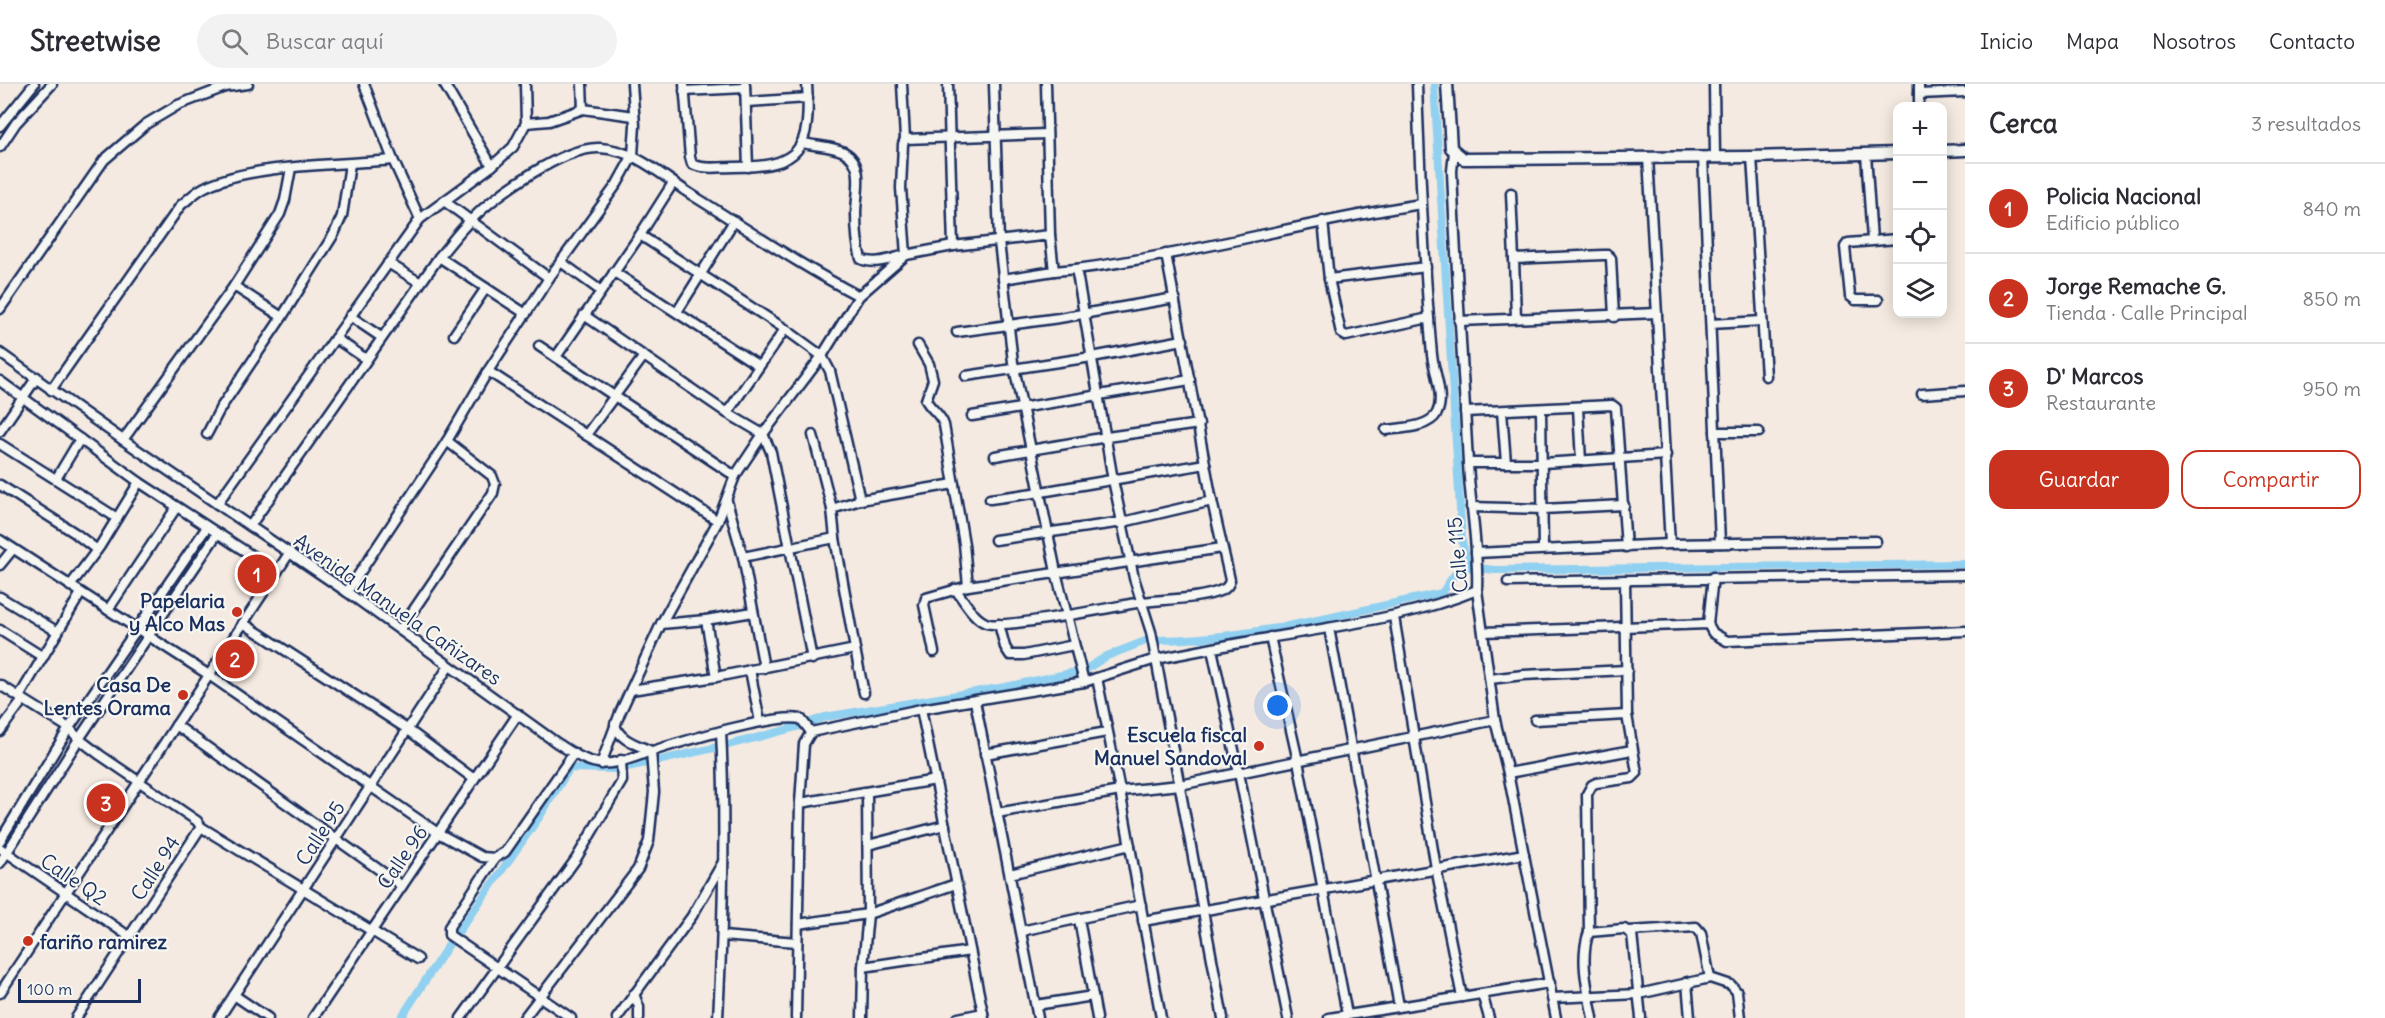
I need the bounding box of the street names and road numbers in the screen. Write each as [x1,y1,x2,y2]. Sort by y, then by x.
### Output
street label: Calle 115 [1441,516,1473,594]
street label: Avenida Manuela Cañizares [289,528,507,690]
street label: Calle 95 [290,796,350,870]
street label: Calle 96 [372,820,432,894]
street label: Calle 94 [125,831,185,905]
street label: Calle Q2 [36,848,112,910]

